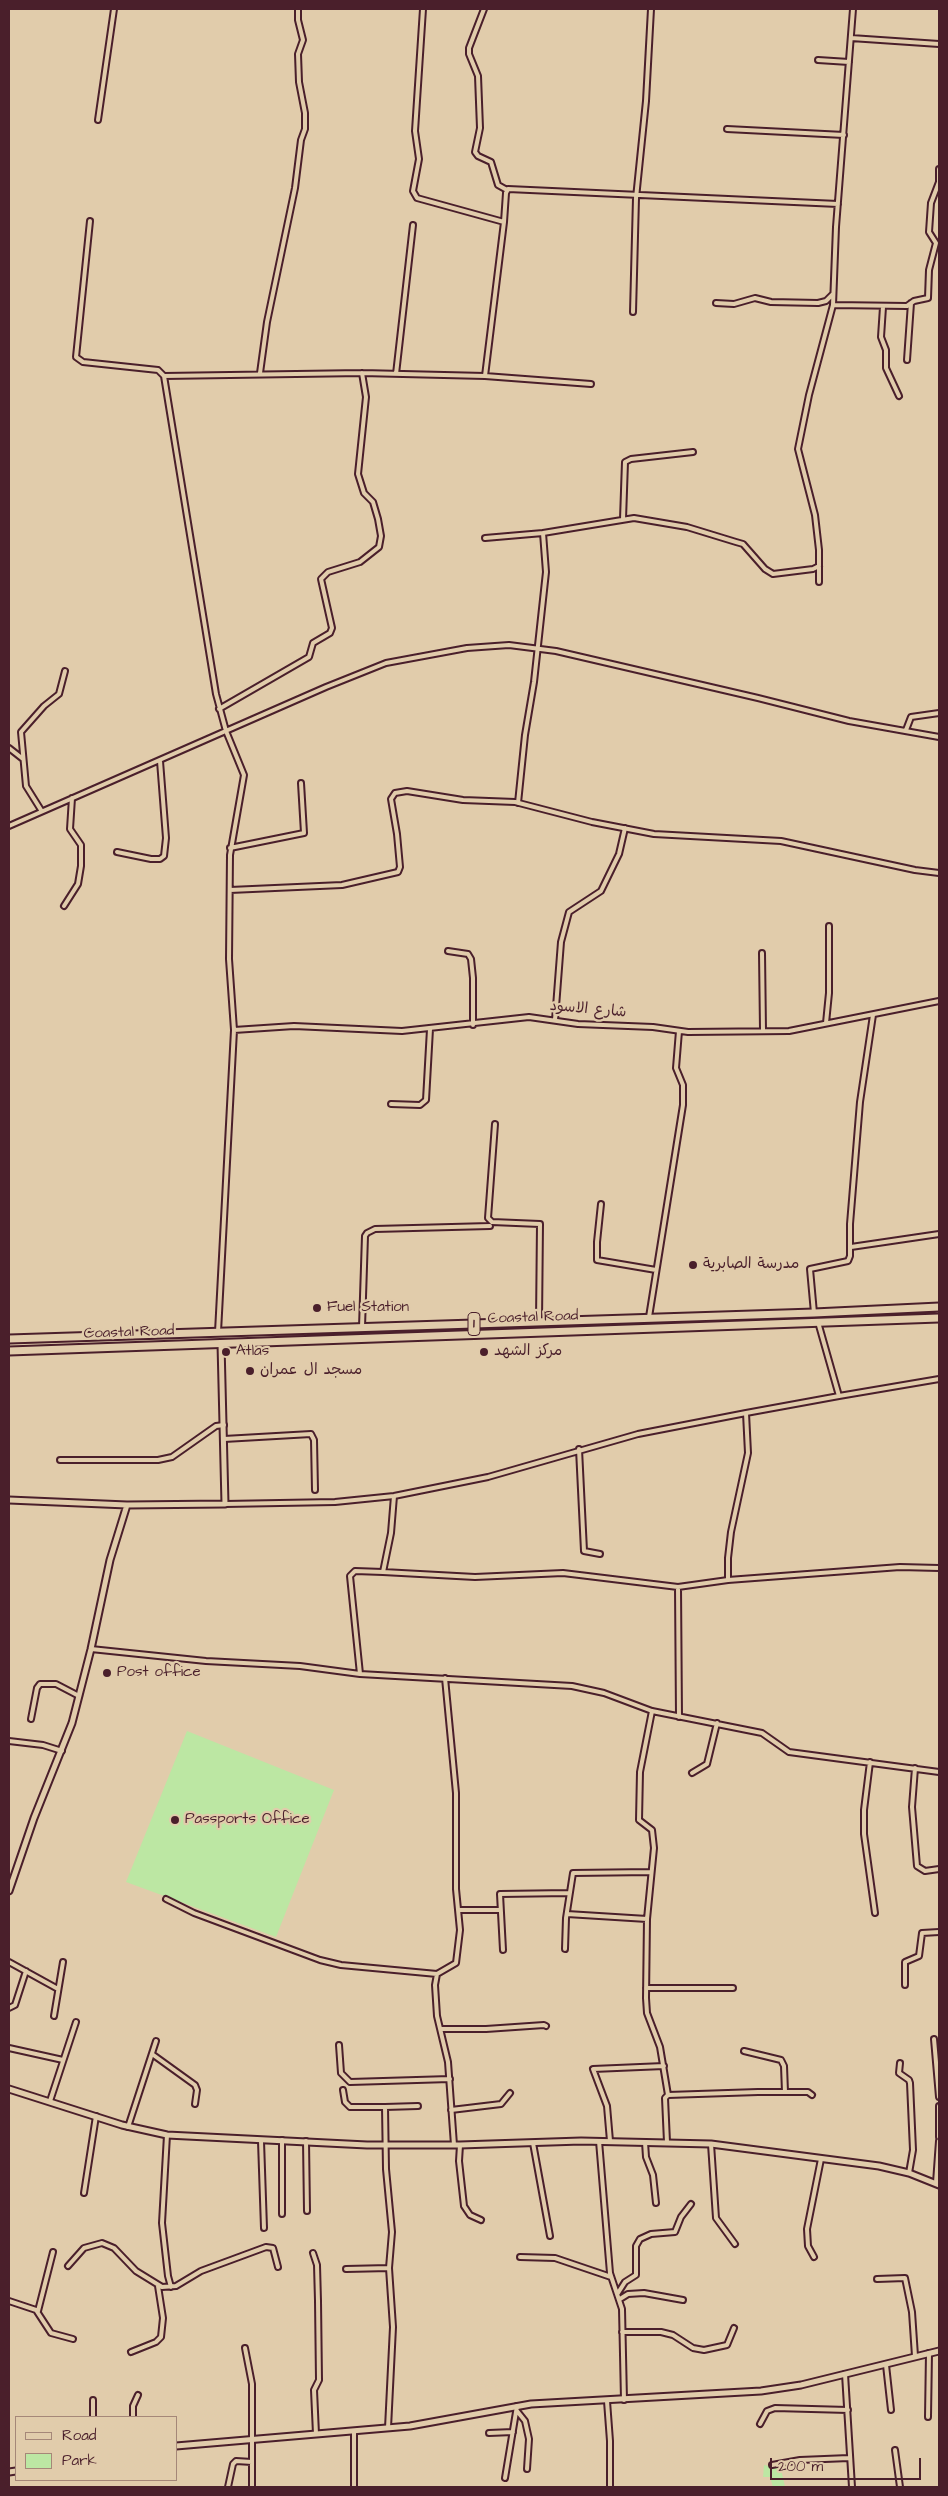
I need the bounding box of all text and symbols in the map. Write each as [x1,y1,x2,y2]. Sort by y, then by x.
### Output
street label: شارع الاسود [549,998,627,1022]
place label: مدرسة الصابرية [703,1256,799,1274]
marker: مدرسة الصابرية [687,1259,699,1271]
place label: Fuel Station [327,1299,409,1317]
marker: Fuel Station [311,1302,323,1314]
street label: Coastal Road [487,1307,579,1329]
road number: 1 [468,1312,480,1336]
street label: Coastal Road [83,1322,175,1344]
place label: Atlas [236,1343,269,1361]
place label: مركز الشهد [494,1343,562,1361]
marker: Atlas [220,1346,232,1358]
marker: مركز الشهد [478,1346,490,1358]
place label: مسجد ال عمران [260,1362,362,1380]
marker: مسجد ال عمران [244,1365,256,1377]
place label: Post office [117,1664,201,1682]
marker: Post office [101,1667,113,1679]
place label: Passports Office [185,1811,310,1829]
marker: Passports Office [169,1814,181,1826]
legend [15,2416,178,2481]
text: Road [62,2425,96,2446]
scale bar [773,2448,924,2480]
text: Park [62,2450,97,2471]
text: 200 m [778,2456,823,2477]

